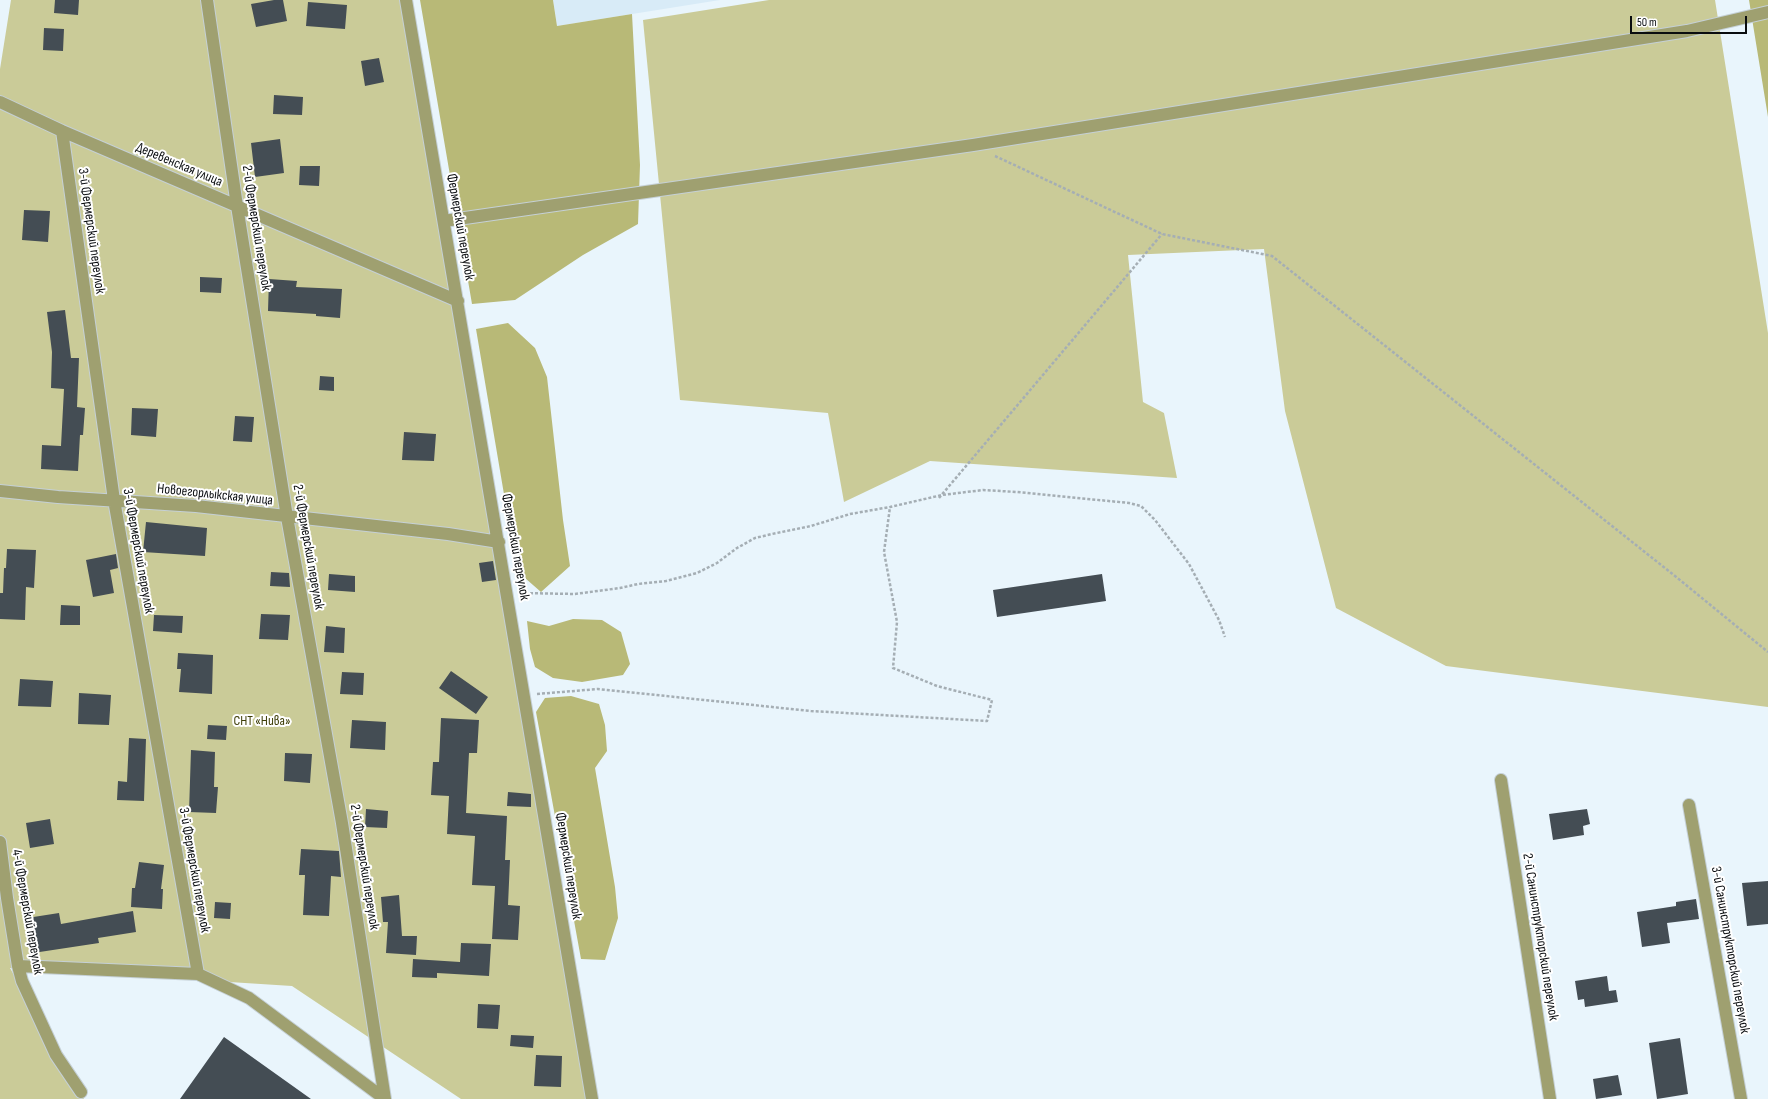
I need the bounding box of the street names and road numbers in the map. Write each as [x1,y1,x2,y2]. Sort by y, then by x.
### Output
street label: Деревенская улица [133,139,225,191]
street label: 2-й Фермерский переулок [238,164,274,292]
street label: 3-й Фермерский переулок [74,167,108,295]
street label: Фермерский переулок [442,172,478,282]
street label: Новоегорлыкская улица [156,481,274,509]
street label: 2-й Фермерский переулок [289,483,327,611]
street label: 3-й Фермерский переулок [119,487,157,615]
street label: Фермерский переулок [497,492,533,602]
street label: 2-й Фермерский переулок [346,803,382,931]
street label: 3-й Фермерский переулок [175,806,213,934]
street label: Фермерский переулок [551,811,585,921]
street label: 4-й Фермерский переулок [8,848,46,976]
street label: 2-й Санинструкторский переулок [1518,852,1562,1022]
street label: 3-й Санинструкторский переулок [1707,865,1753,1035]

